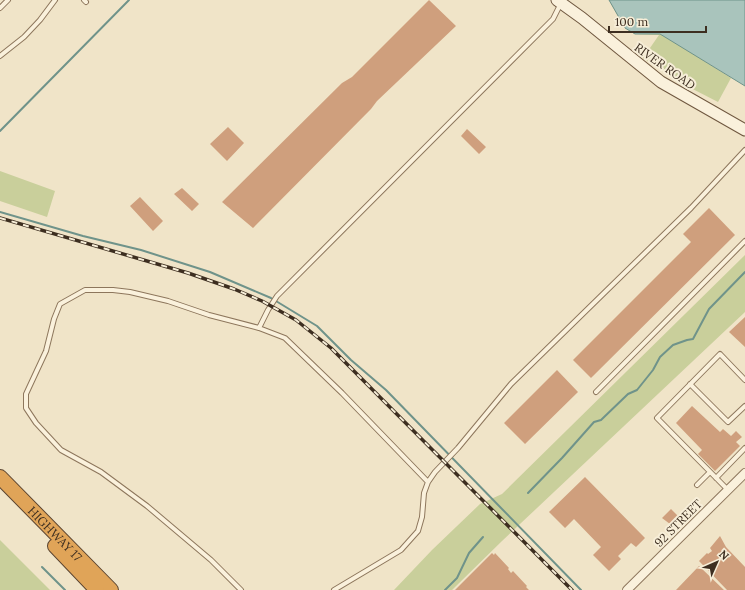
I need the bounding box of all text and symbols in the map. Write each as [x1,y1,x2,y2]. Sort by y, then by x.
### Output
scale bar [609,8,706,34]
text: 100 m [615,14,648,29]
street label: RIVER ROAD [632,40,698,93]
street label: 92 STREET [651,496,705,550]
street label: HIGHWAY 17 [25,503,86,564]
north arrow [697,542,737,582]
text: N [716,547,732,563]

